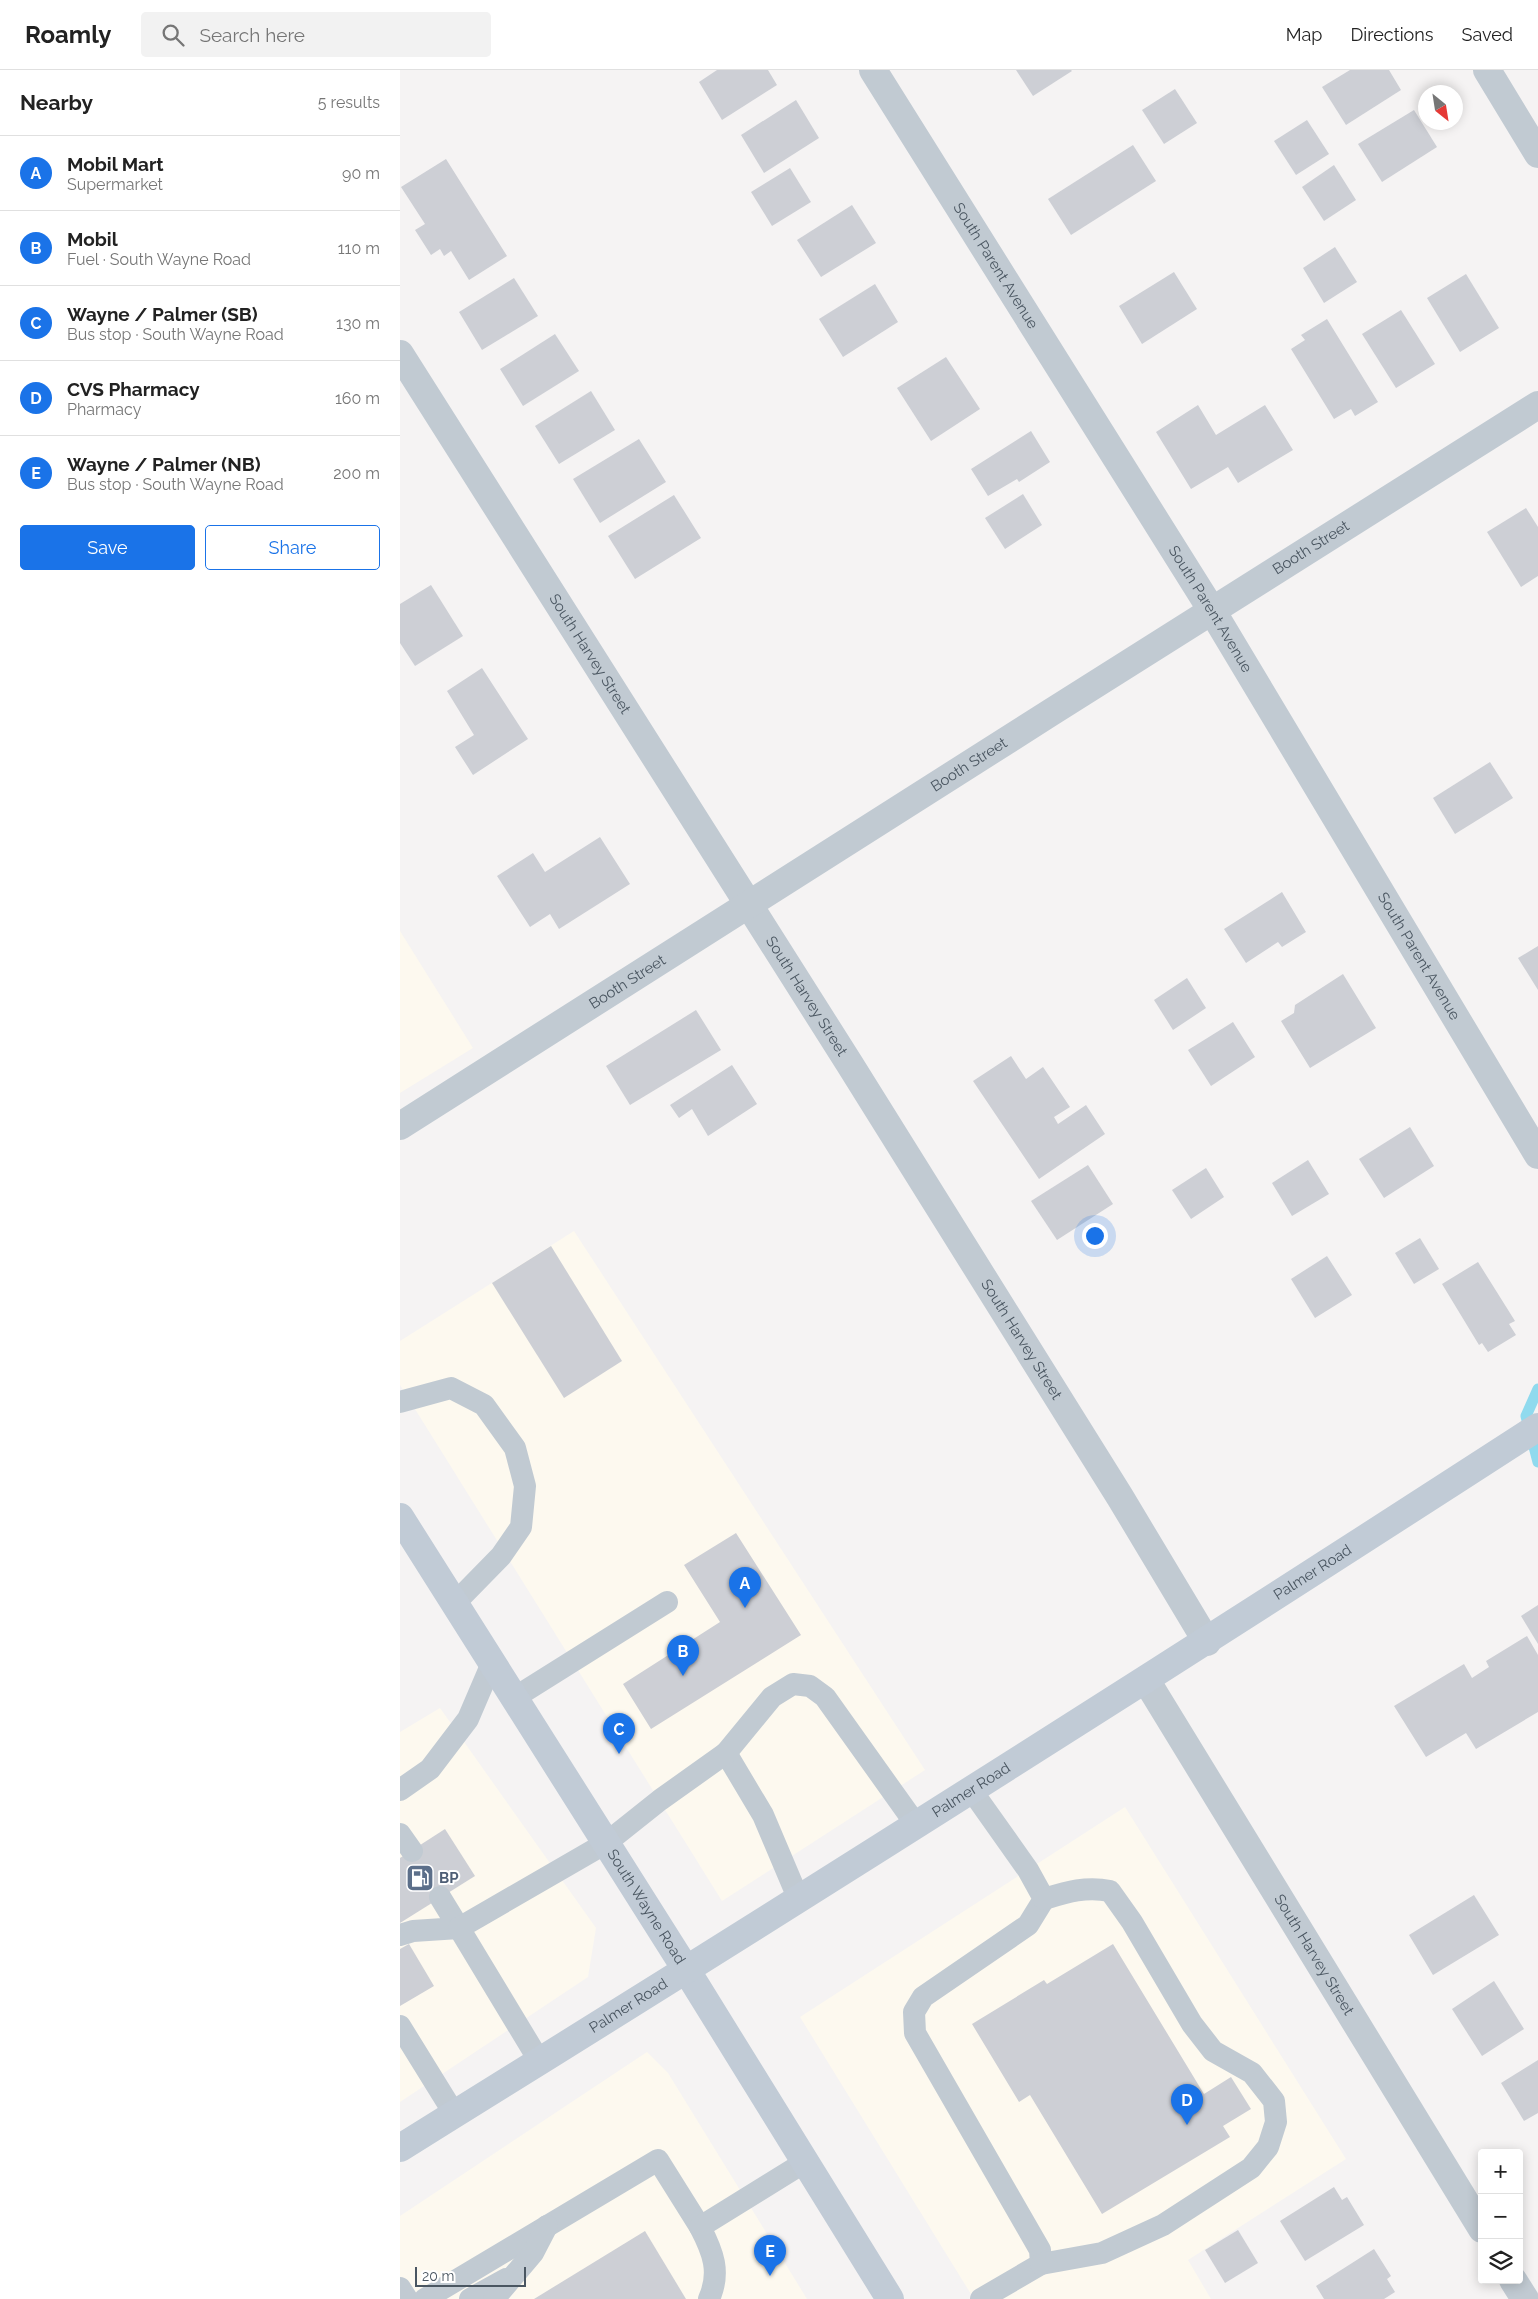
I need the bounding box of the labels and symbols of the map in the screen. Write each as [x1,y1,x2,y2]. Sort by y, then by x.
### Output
north arrow [1418,85,1463,130]
street label: South Parent Avenue [949,199,1042,332]
street label: Booth Street [1269,517,1352,578]
street label: South Parent Avenue [1165,542,1256,676]
street label: South Harvey Street [545,591,635,717]
street label: Booth Street [927,734,1010,796]
street label: South Parent Avenue [1374,889,1464,1024]
street label: South Harvey Street [762,933,851,1059]
street label: Booth Street [586,951,669,1013]
your location [1082,1223,1108,1249]
street label: South Harvey Street [977,1276,1066,1403]
street label: Palmer Road [1270,1541,1355,1604]
pin: A [729,1567,761,1608]
pin: B [667,1635,699,1676]
pin: C [603,1713,635,1754]
street label: Palmer Road [929,1759,1013,1821]
street label: South Wayne Road [603,1846,689,1967]
fuel station icon: BP [405,1863,435,1893]
place label: BP [439,1869,459,1887]
street label: South Harvey Street [1270,1891,1358,2018]
street label: Palmer Road [586,1975,671,2037]
pin: D [1171,2084,1203,2125]
pin: E [754,2235,786,2276]
scale bar [415,2264,526,2287]

